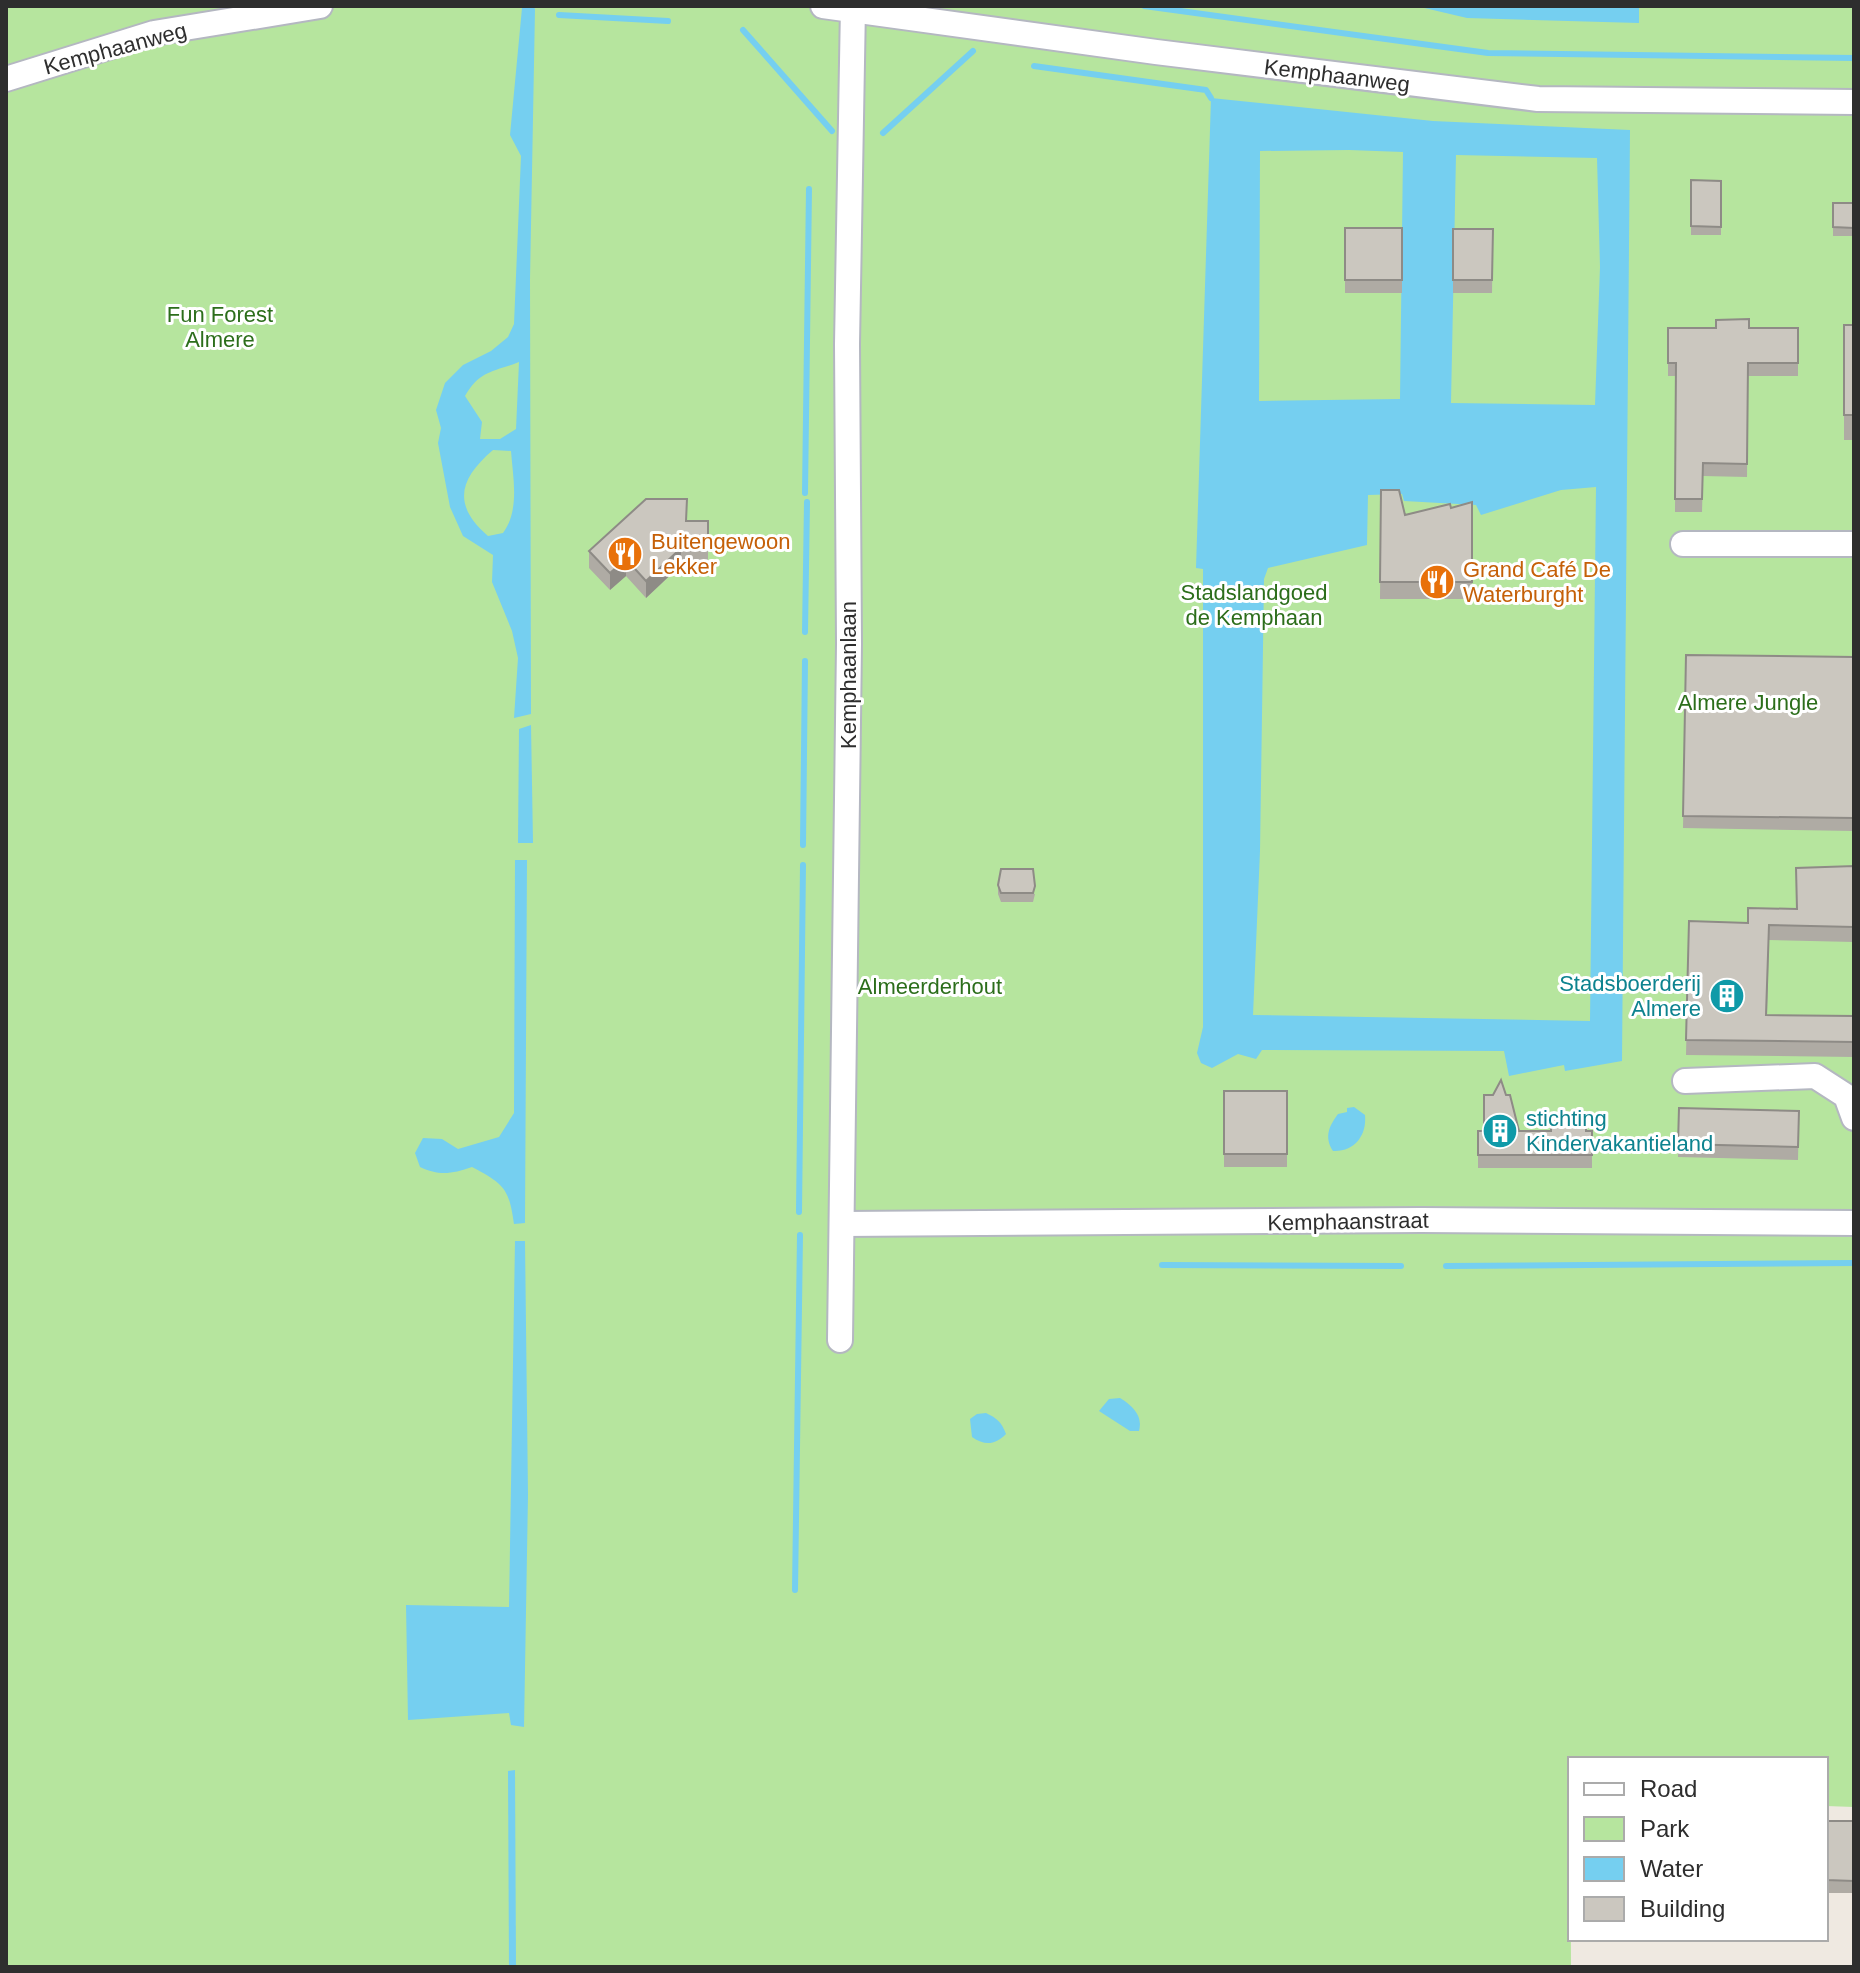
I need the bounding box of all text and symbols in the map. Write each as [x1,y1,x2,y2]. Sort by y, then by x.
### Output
street label: Kemphaanweg [41,17,189,80]
street label: Kemphaanweg [1263,54,1411,97]
park label: Fun Forest Almere [167,302,273,352]
place label: Buitengewoon Lekker [651,529,790,579]
restaurant icon: Buitengewoon Lekker [606,535,644,573]
place label: Grand Café De Waterburght [1463,557,1611,607]
restaurant icon: Grand Café De Waterburght [1418,563,1456,601]
park label: Stadslandgoed de Kemphaan [1181,580,1327,630]
street label: Kemphaanlaan [836,601,861,749]
park label: Almere Jungle [1678,690,1818,715]
place label: Stadsboerderij Almere [1559,971,1701,1021]
park label: Almeerderhout [858,974,1002,999]
building icon: Stadsboerderij Almere [1708,977,1746,1015]
place label: stichting Kindervakantieland [1526,1106,1713,1156]
building icon: stichting Kindervakantieland [1481,1112,1519,1150]
street label: Kemphaanstraat [1267,1208,1429,1235]
legend [1568,1757,1828,1941]
text: Road [1640,1775,1697,1802]
text: Park [1640,1815,1690,1842]
text: Water [1640,1855,1703,1882]
text: Building [1640,1895,1725,1922]

